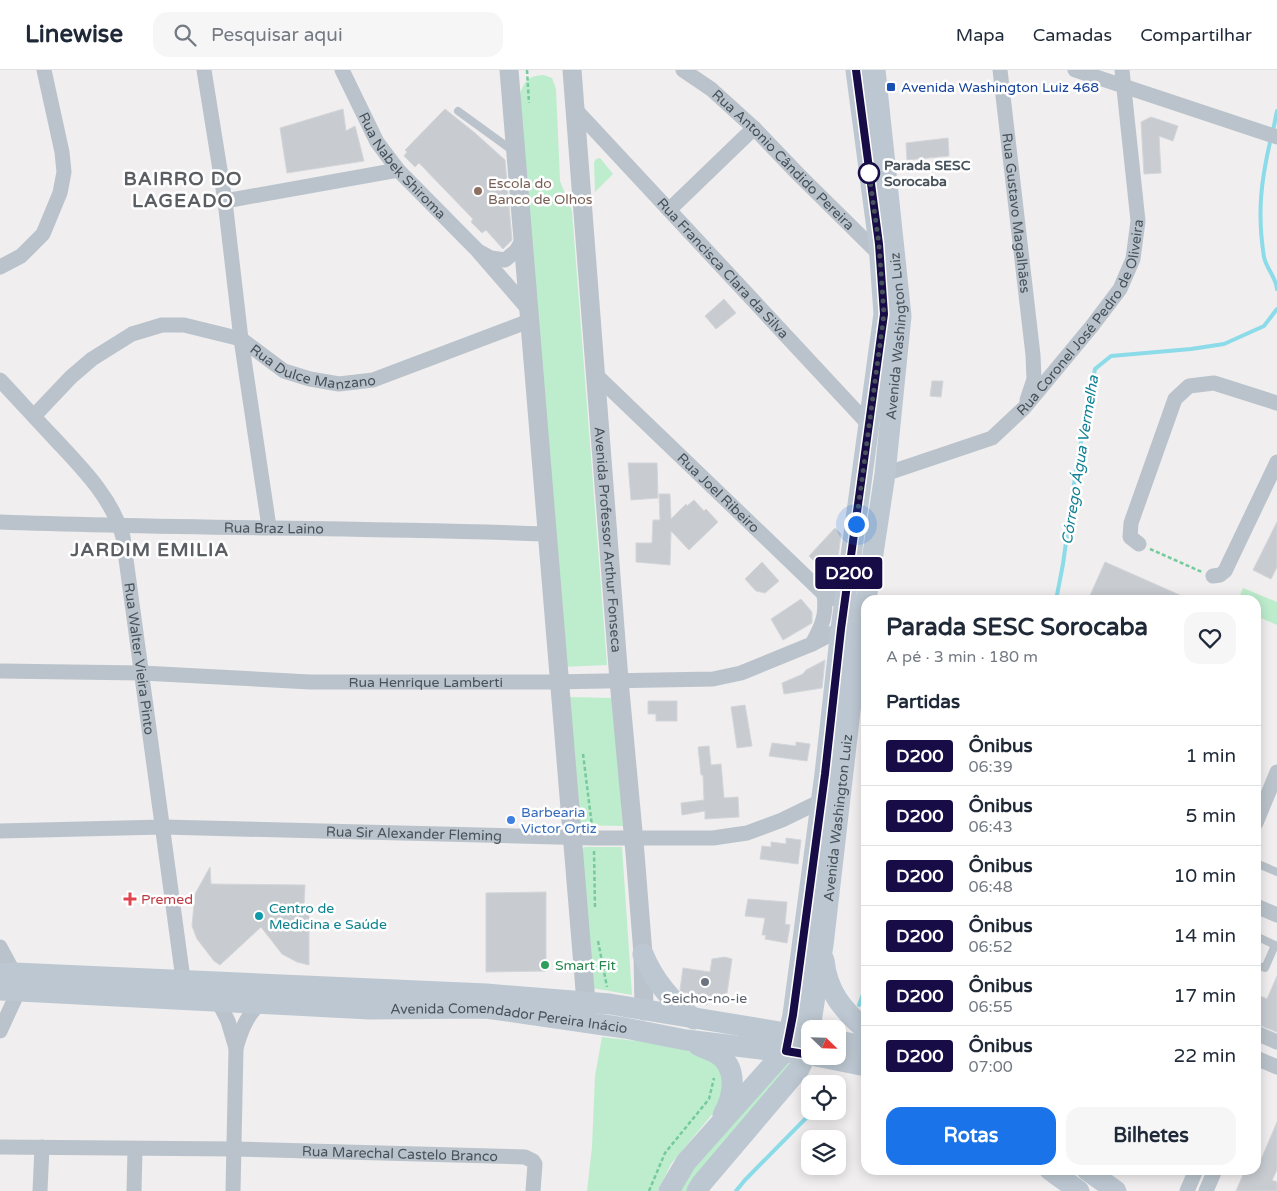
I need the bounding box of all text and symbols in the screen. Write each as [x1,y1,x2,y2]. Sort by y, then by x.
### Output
search box [153,12,503,57]
text: Linewise [25,20,123,49]
icon: search [171,21,199,49]
text: Pesquisar aqui [211,24,343,46]
text: Mapa [956,24,1005,46]
text: Camadas [1033,24,1112,46]
text: Compartilhar [1140,24,1252,46]
place label: Avenida Washington Luiz 468 [901,79,1099,96]
marker: Avenida Washington Luiz 468 [885,81,897,93]
street label: Rua Antonio Cândido Pereira [709,86,858,233]
street label: Rua Nabek Shiroma [355,109,450,222]
street label: Rua Gustavo Magalhães [999,132,1034,294]
place label: Parada SESC Sorocaba [884,157,971,190]
marker: Parada SESC Sorocaba [858,162,880,184]
district label: BAIRRO DO LAGEADO [124,168,242,212]
place label: Escola do Banco de Olhos [488,175,593,208]
marker: Escola do Banco de Olhos [472,185,484,197]
street label: Rua Francisca Clara da Silva [654,194,793,342]
street label: Rua Coronel José Pedro de Oliveira [1013,218,1147,419]
street label: Avenida Washington Luiz [882,252,910,421]
street label: Rua Dulce Manzano [247,340,377,393]
water label: Córrego Água Vermelha [1058,374,1102,546]
street label: Avenida Professor Arthur Fonseca [591,426,625,653]
street label: Rua Joel Ribeiro [674,449,763,536]
your location [844,512,869,537]
street label: Rua Braz Laino [224,519,324,537]
district label: JARDIM EMILIA [70,539,229,561]
line badge: D200 [814,557,884,589]
text: D200 [825,562,873,584]
street label: Rua Walter Vieira Pinto [121,582,158,736]
button: heart [1184,612,1236,664]
text: Parada SESC Sorocaba [886,613,1148,642]
text: A pé · 3 min · 180 m [886,647,1038,667]
street label: Rua Henrique Lamberti [348,674,503,691]
text: Partidas [886,691,960,713]
street label: Avenida Washington Luiz [820,733,856,902]
text: Ônibus [968,735,1033,757]
text: D200 [896,745,943,767]
text: 1 min [1185,745,1236,767]
text: 06:39 [968,757,1013,777]
text: Ônibus [968,795,1033,817]
place label: Barbearia Victor Ortiz [521,804,597,837]
text: D200 [896,805,943,827]
text: 5 min [1185,805,1236,827]
marker: Barbearia Victor Ortiz [505,814,517,826]
text: 06:43 [968,817,1013,837]
street label: Rua Sir Alexander Fleming [326,823,502,844]
text: Ônibus [968,855,1033,877]
text: D200 [896,865,943,887]
text: 10 min [1173,865,1236,887]
text: 06:48 [968,877,1013,897]
place label: Premed [141,891,193,908]
marker: Premed [123,892,137,906]
place label: Centro de Medicina e Saúde [269,900,387,933]
marker: Centro de Medicina e Saúde [253,910,265,922]
text: Ônibus [968,915,1033,937]
text: D200 [896,925,943,947]
text: 14 min [1173,925,1236,947]
text: 06:52 [968,937,1013,957]
place label: Smart Fit [555,957,616,974]
marker: Smart Fit [539,959,551,971]
text: Ônibus [968,975,1033,997]
marker: Seicho-no-ie [699,976,711,988]
text: D200 [896,985,943,1007]
text: 17 min [1173,985,1236,1007]
place label: Seicho-no-ie [663,990,747,1007]
text: 06:55 [968,997,1013,1017]
street label: Avenida Comendador Pereira Inácio [390,999,628,1037]
north arrow [801,1020,846,1065]
map controls [801,1020,846,1175]
text: Ônibus [968,1035,1033,1057]
text: D200 [896,1045,943,1067]
text: 22 min [1173,1045,1236,1067]
text: 07:00 [968,1057,1013,1077]
button: locate [801,1075,846,1120]
button: Rotas [886,1107,1056,1165]
button: Bilhetes [1066,1107,1236,1165]
button: layers [801,1130,846,1175]
street label: Rua Marechal Castelo Branco [302,1142,498,1165]

